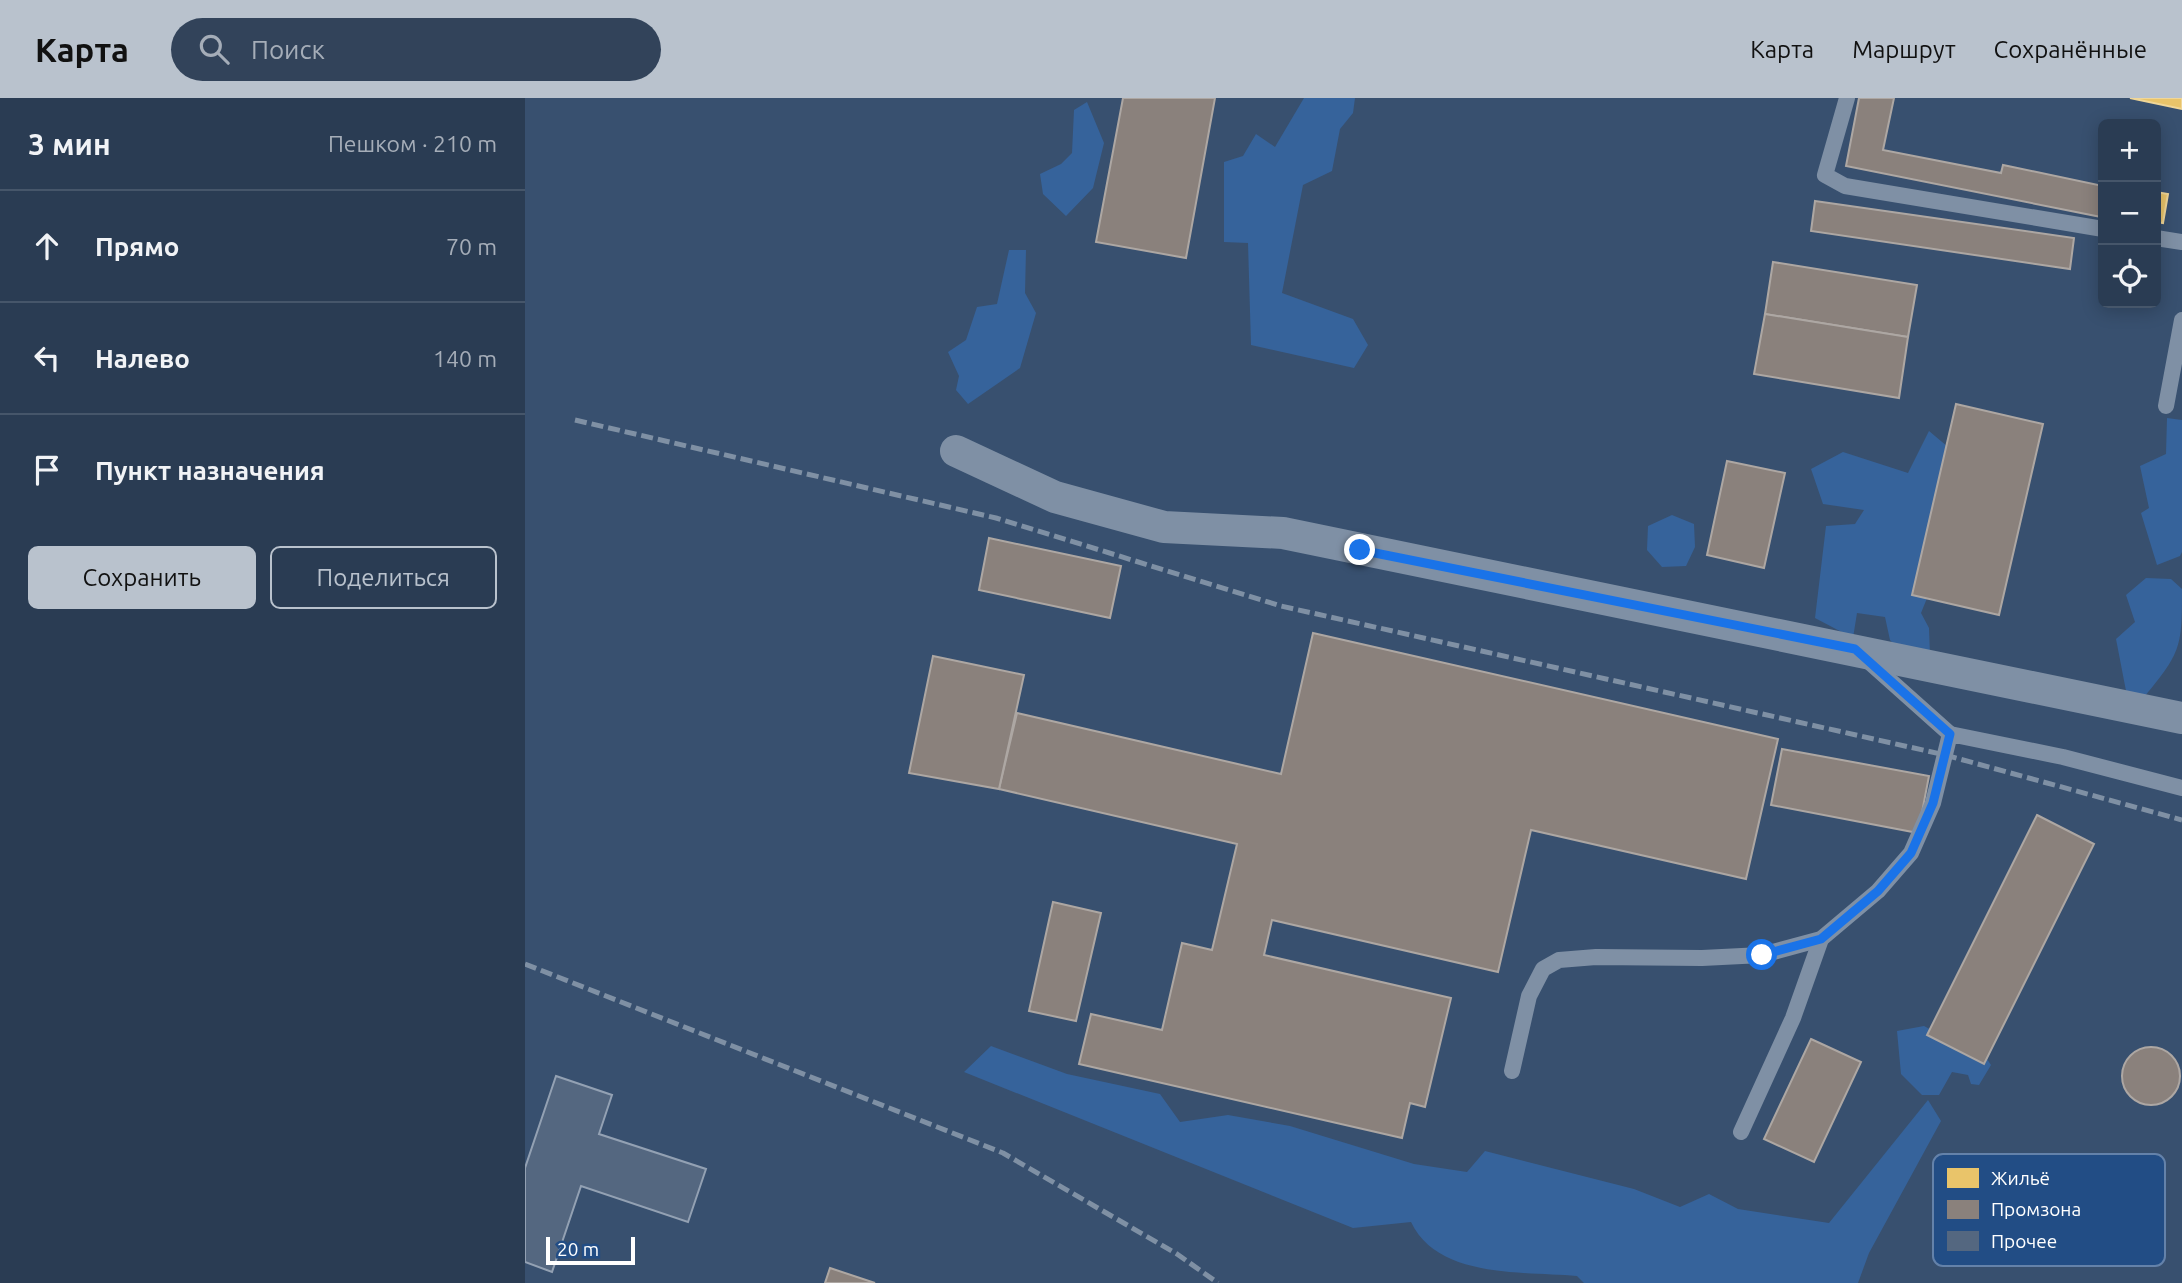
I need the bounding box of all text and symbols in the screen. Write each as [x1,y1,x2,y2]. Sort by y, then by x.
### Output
search box [171,18,661,81]
icon: search [195,30,233,68]
text: Карта [35,31,129,68]
text: Поиск [251,35,325,64]
text: Карта [1750,36,1814,63]
text: Маршрут [1852,36,1956,63]
text: Сохранённые [1994,36,2147,63]
map controls [2098,119,2161,308]
button: + [2098,119,2161,182]
text: 3 мин [28,127,111,161]
text: Пешком · 210 m [328,131,497,156]
button: − [2098,182,2161,245]
icon: ahead [28,227,66,265]
text: Прямо [95,232,179,261]
text: 70 m [446,234,497,259]
button: locate [2098,245,2161,308]
icon: left [28,339,66,377]
text: Налево [95,344,190,373]
text: 140 m [433,346,497,371]
icon: arrive [28,451,66,489]
text: Пункт назначения [95,456,325,485]
route end [1344,534,1375,565]
button: Сохранить [28,546,256,609]
button: Поделиться [270,546,497,609]
route start [1746,939,1777,970]
legend [1933,1154,2165,1266]
text: Жильё [1991,1167,2050,1189]
text: Промзона [1991,1198,2081,1220]
text: Прочее [1991,1230,2057,1252]
scale bar [546,1234,635,1266]
text: 20 m [557,1238,599,1260]

